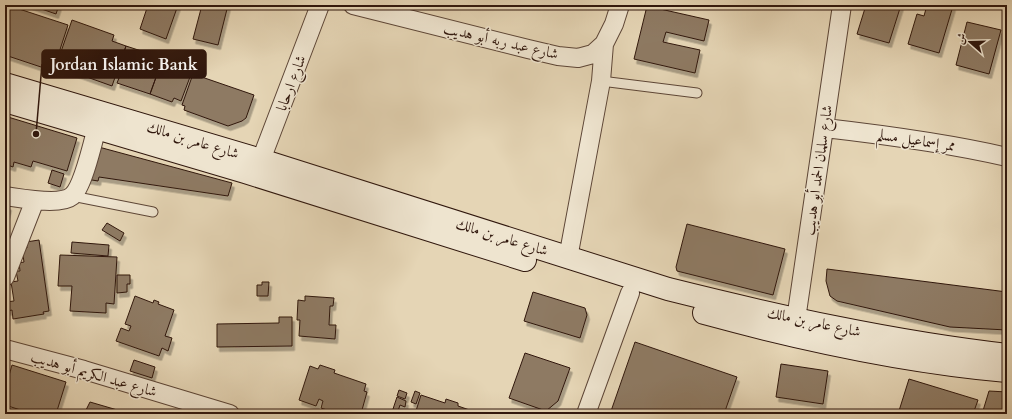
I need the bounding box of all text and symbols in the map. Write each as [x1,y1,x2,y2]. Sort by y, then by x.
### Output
street label: شارع عبد ربه أبو هديب [441,17,561,67]
north arrow [950,22,990,62]
text: ش [952,31,970,46]
callout: Jordan Islamic Bank [42,50,206,78]
street label: شارع ارحابا [271,52,314,115]
text: Jordan Islamic Bank [48,54,198,76]
street label: شارع سلمان الحمد أبو هديب [798,104,840,237]
street label: شارع عامر بن مالك [144,117,241,166]
street label: ممر إسماعيل مسلم [875,124,957,161]
street label: شارع عامر بن مالك [453,214,550,263]
street label: شارع عامر بن مالك [765,302,863,345]
street label: شارع عبد الكريم أبو هديب [28,345,160,404]

